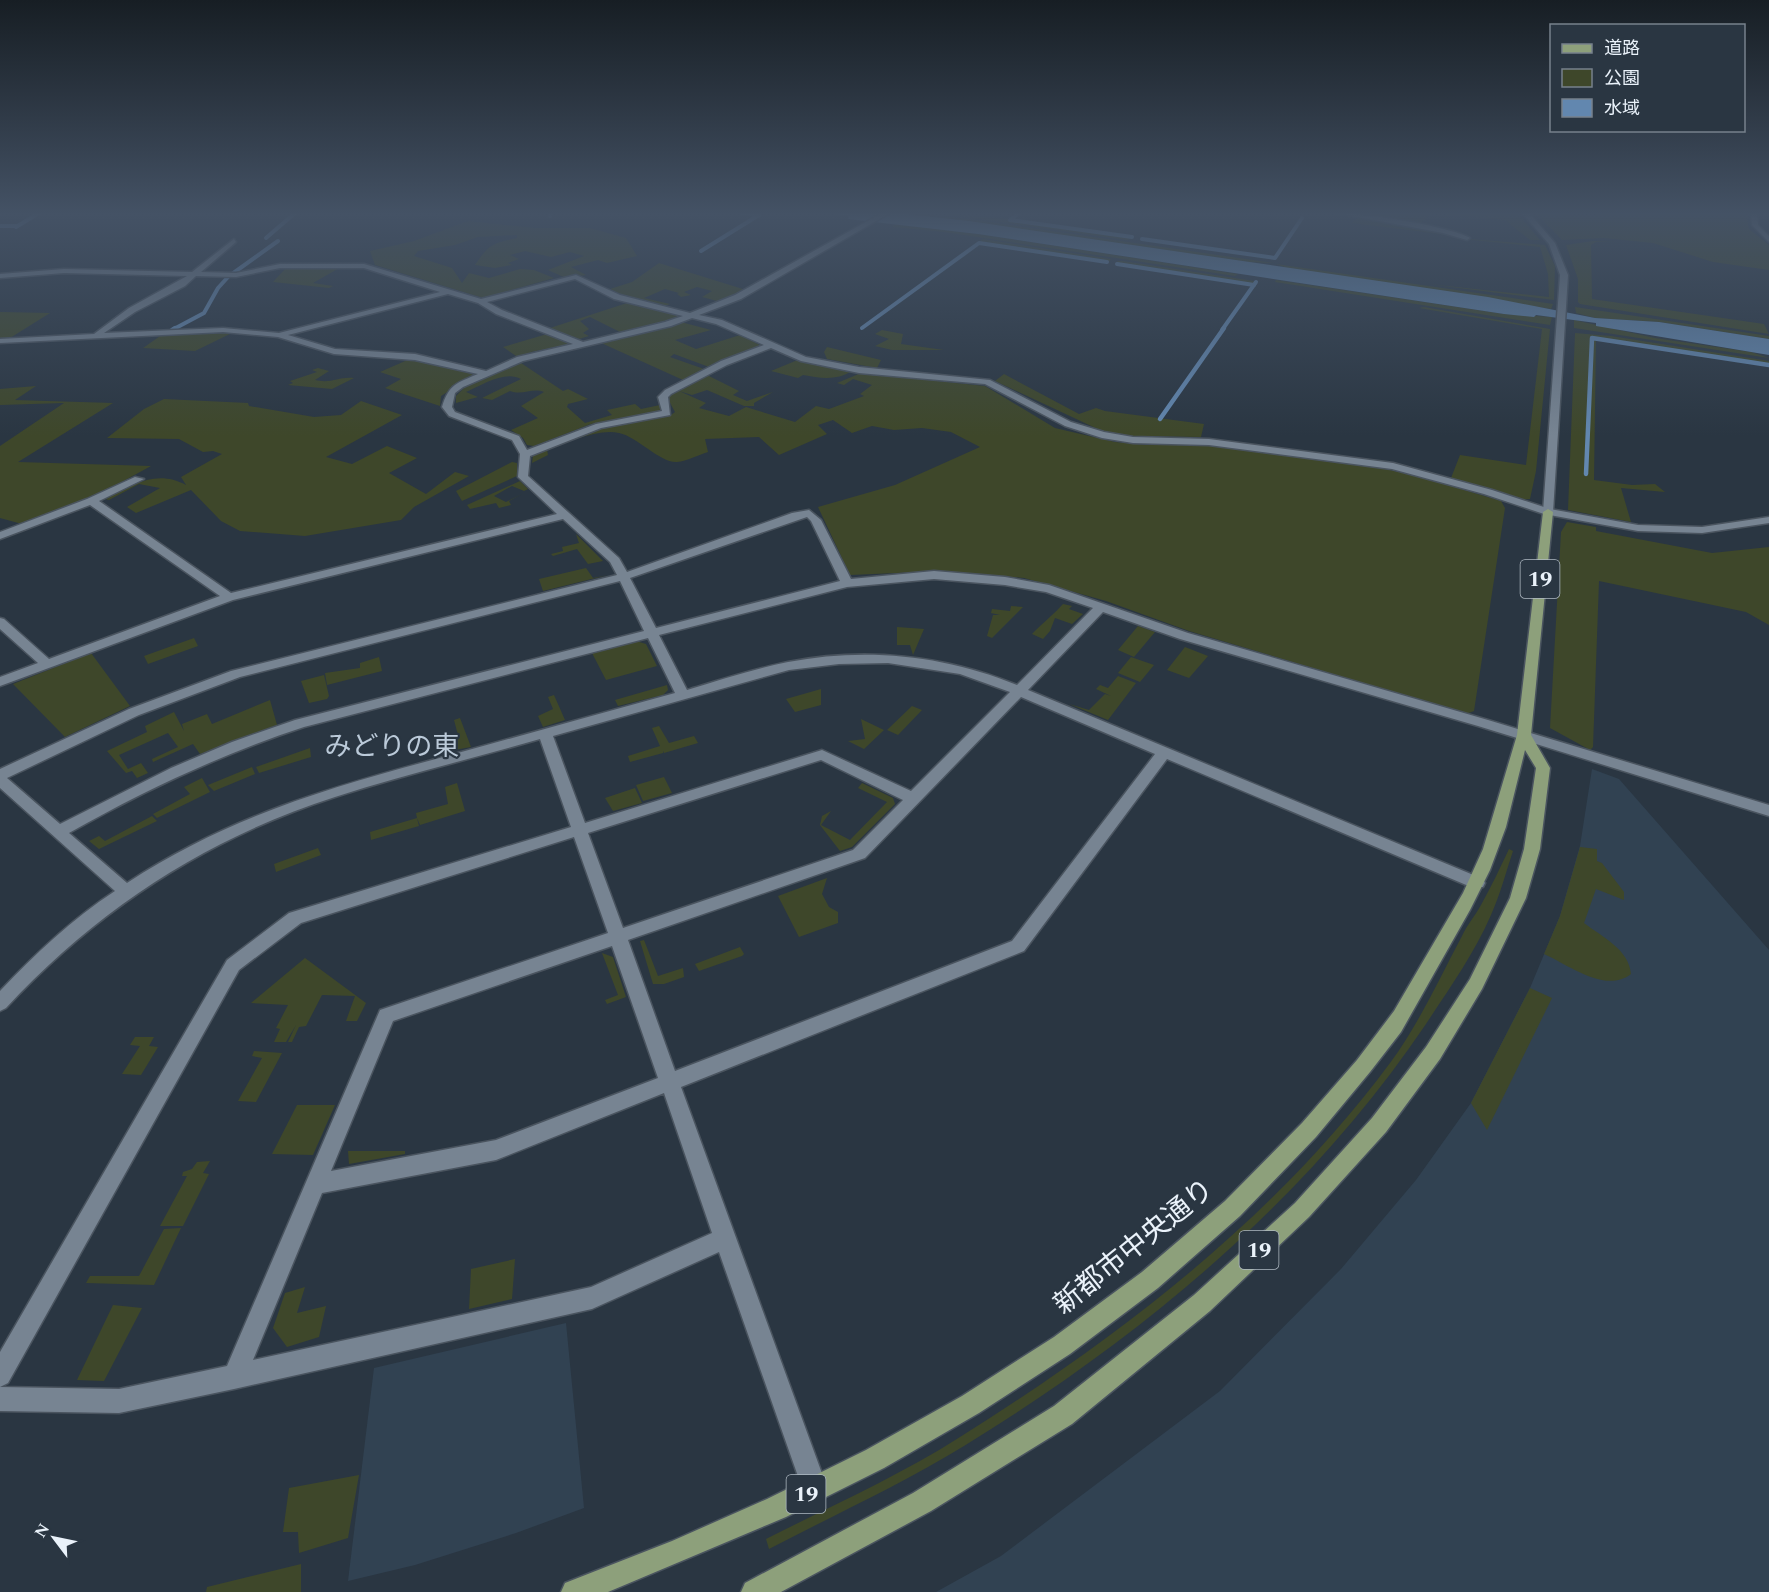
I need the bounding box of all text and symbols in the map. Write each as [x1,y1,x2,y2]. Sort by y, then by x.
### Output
legend [1550,24,1745,132]
text: 道路 [1604,35,1640,62]
text: 公園 [1604,65,1640,92]
text: 水域 [1604,95,1640,122]
road number: 19 [1520,560,1560,598]
district label: みどりの東 [325,726,460,768]
street label: 新都市中央通り [1044,1169,1224,1325]
road number: 19 [1240,1231,1278,1269]
road number: 19 [786,1475,826,1513]
north arrow [24,1508,84,1568]
text: N [28,1519,56,1542]

